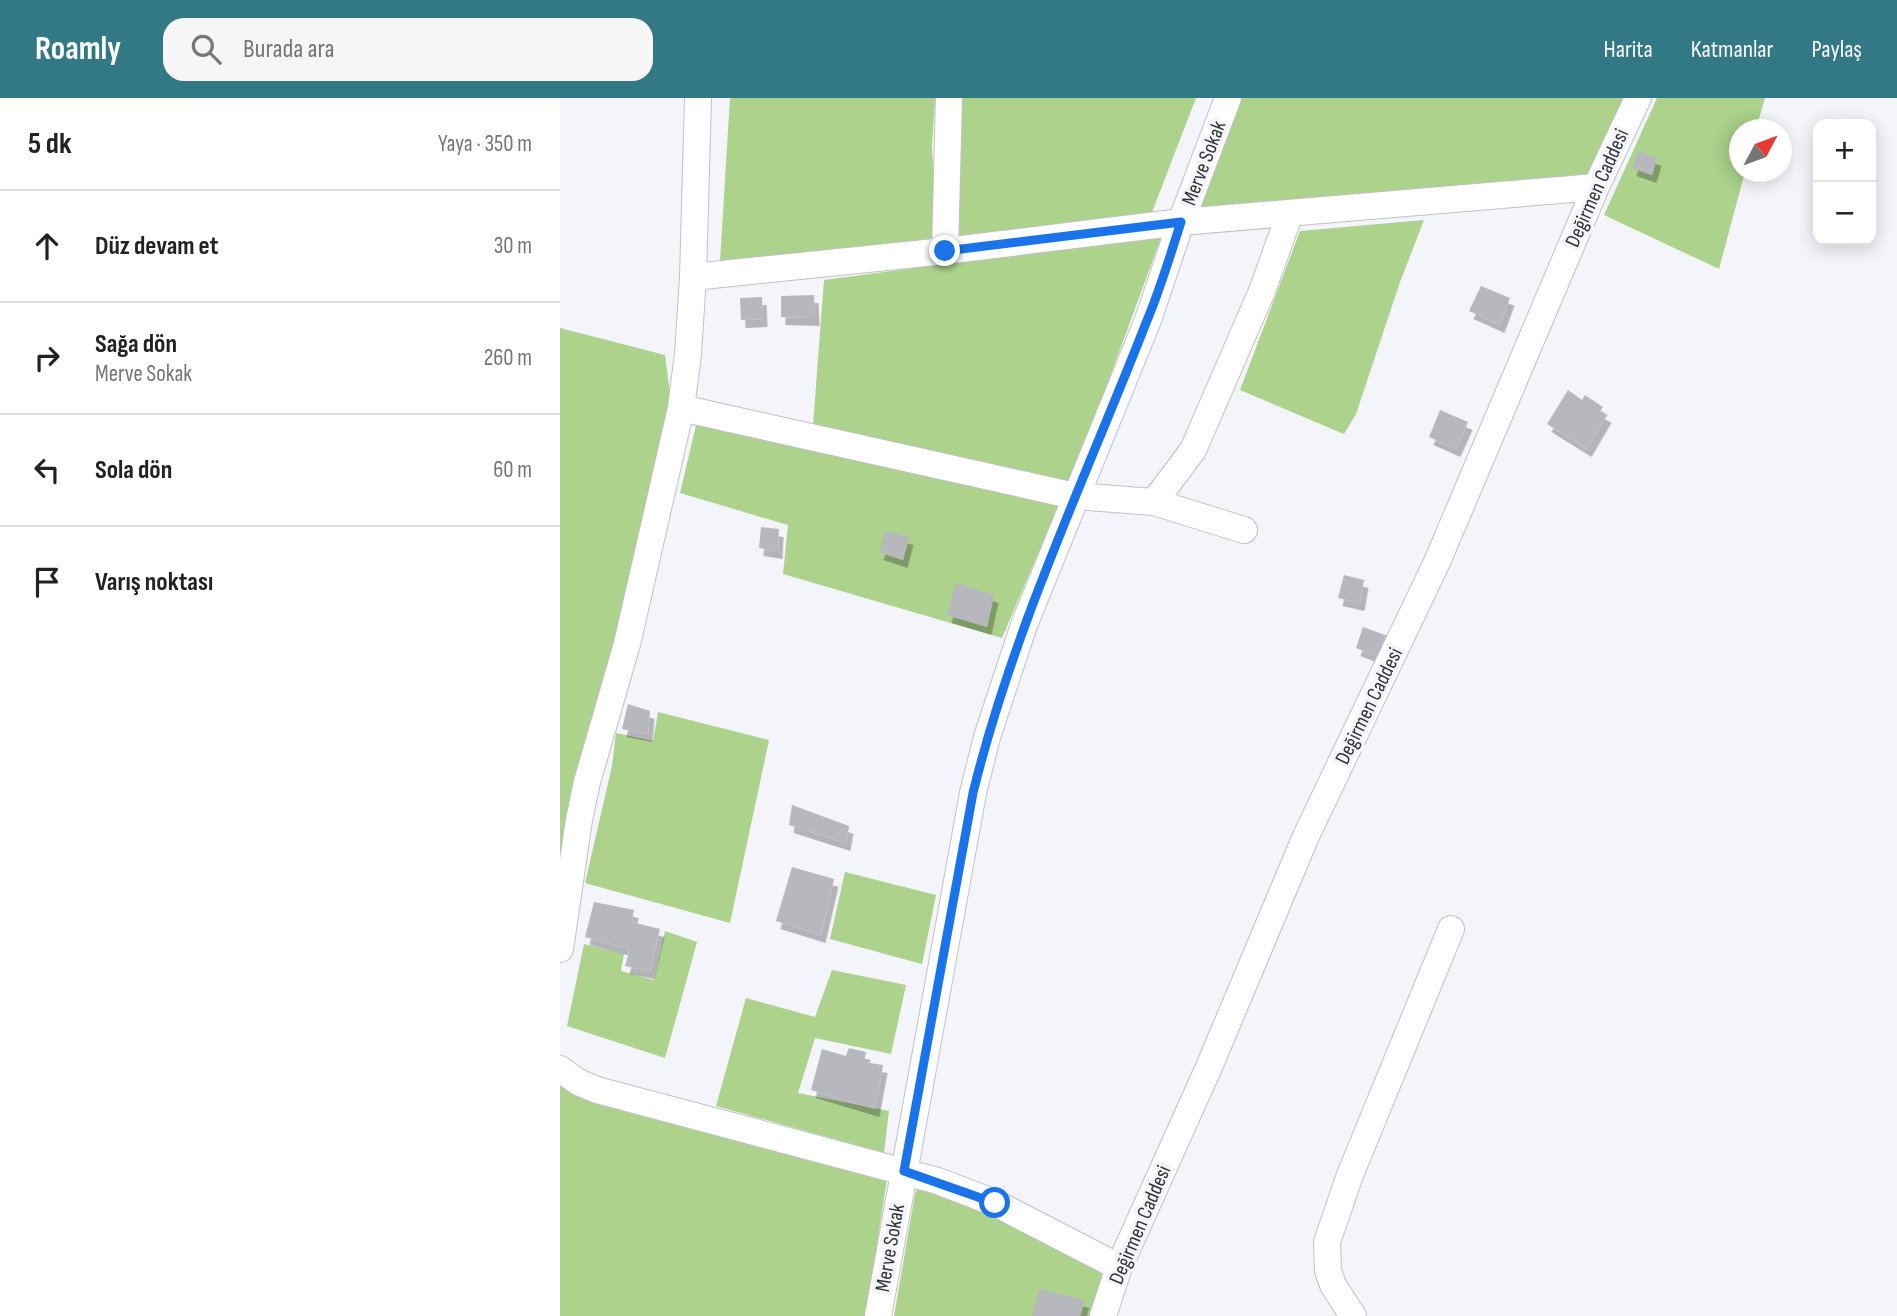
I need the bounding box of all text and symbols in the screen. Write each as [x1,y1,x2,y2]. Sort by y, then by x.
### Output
search box [163,18,653,81]
text: Roamly [35,29,121,69]
icon: search [187,30,225,68]
text: Burada ara [243,34,335,65]
text: Harita [1603,35,1653,64]
text: Katmanlar [1691,35,1774,64]
text: Paylaş [1812,35,1862,64]
street label: Merve Sokak [1176,117,1232,209]
north arrow [1729,119,1792,182]
map controls [1813,119,1876,245]
button: + [1813,119,1876,182]
street label: Değirmen Caddesi [1560,125,1634,251]
text: 5 dk [28,126,72,162]
text: Yaya · 350 m [438,130,532,158]
button: − [1813,182,1876,245]
icon: ahead [28,227,66,265]
text: Düz devam et [95,231,218,262]
text: 30 m [494,232,532,260]
route end [929,235,960,266]
text: Sağa dön [95,329,177,360]
icon: right [28,339,66,377]
text: 260 m [484,344,532,372]
text: Merve Sokak [95,360,192,388]
icon: left [28,451,66,489]
text: Sola dön [95,455,172,486]
text: 60 m [493,456,532,484]
icon: arrive [28,563,66,601]
text: Varış noktası [95,567,213,598]
street label: Değirmen Caddesi [1330,644,1408,768]
street label: Değirmen Caddesi [1104,1162,1176,1288]
route start [979,1187,1010,1218]
street label: Merve Sokak [870,1202,910,1294]

